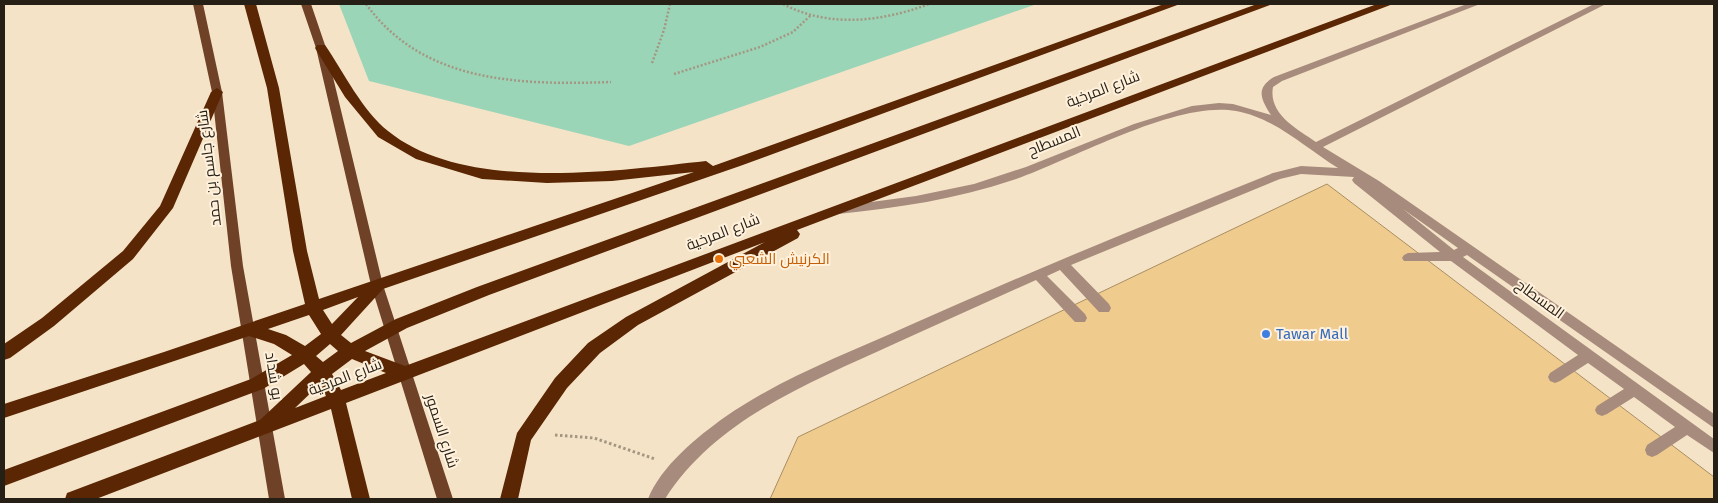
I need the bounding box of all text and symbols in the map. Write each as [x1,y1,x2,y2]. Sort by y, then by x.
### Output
street label: شارع المرخية [1064,67,1143,113]
street label: شارع جاسم بن حمد [193,109,227,227]
street label: المسطاح [1025,122,1084,162]
street label: شارع المرخية [684,210,763,256]
place label: الكرنيش الشعبي [729,250,830,271]
marker: الكرنيش الشعبي [713,253,725,265]
street label: المسطاح [1511,275,1568,324]
place label: Tawar Mall [1276,325,1349,343]
marker: Tawar Mall [1260,328,1272,340]
street label: بو شداد [261,351,287,401]
street label: شارع المرخية [306,355,385,401]
street label: شارع السمور [419,391,462,471]

